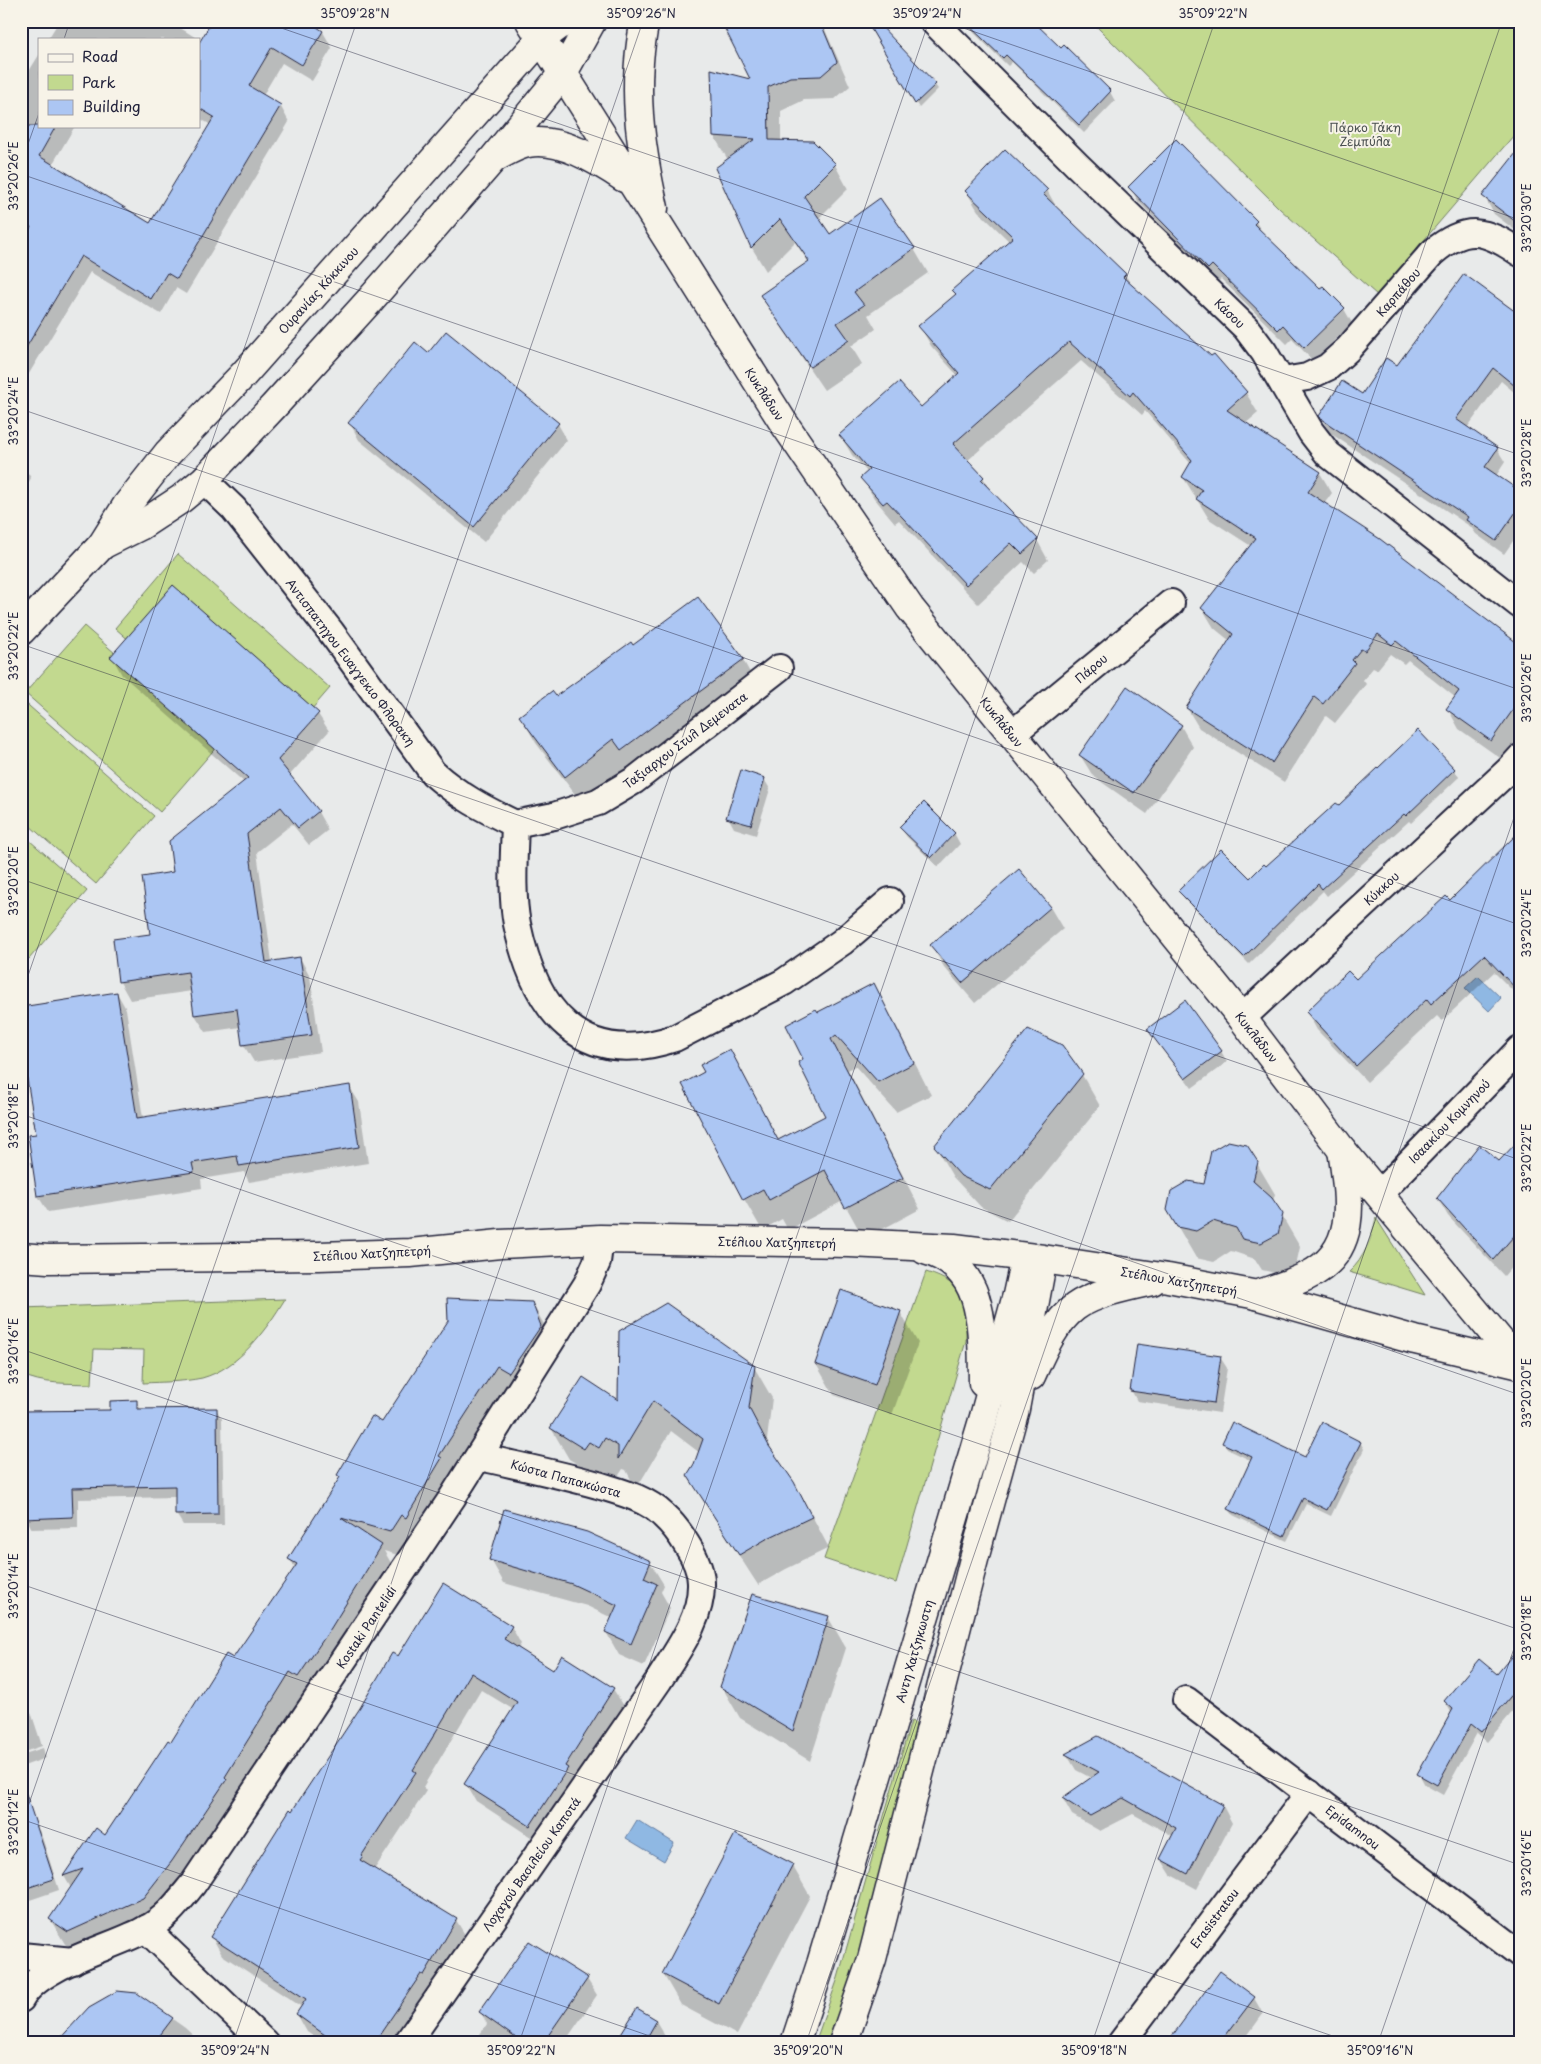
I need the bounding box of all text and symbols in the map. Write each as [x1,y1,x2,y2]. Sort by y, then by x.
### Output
text: 35°09'28"N [320,4,390,22]
text: 35°09'26"N [606,4,676,22]
text: 35°09'24"N [892,4,962,22]
text: 35°09'22"N [1178,4,1248,22]
legend [38,38,200,128]
text: Road [82,44,118,67]
text: Park [82,70,116,93]
text: Building [82,94,141,117]
park label: Πάρκο Τάκη Ζεμπύλα [1329,118,1401,150]
text: 33°20'26"E [4,141,22,211]
text: 33°20'30"E [1517,183,1535,253]
street label: Ουρανίας Κόκκινου [274,242,362,338]
street label: Καρπάθου [1372,264,1424,320]
street label: Κάσου [1211,294,1249,332]
street label: Κυκλάδων [741,364,789,424]
text: 33°20'24"E [4,376,22,446]
text: 33°20'28"E [1517,418,1535,488]
street label: Αντισπατηγου Ευαγγεκιο Φλορακη [282,574,420,750]
text: 33°20'22"E [4,611,22,681]
street label: Πάρου [1071,649,1111,687]
text: 33°20'26"E [1517,653,1535,723]
street label: Ταξιαρχου Στυλ Δεμενατα [619,687,751,793]
street label: Κυκλάδων [976,693,1028,751]
text: 33°20'20"E [4,846,22,916]
street label: Κύκκου [1359,867,1403,909]
text: 33°20'24"E [1517,888,1535,958]
street label: Κυκλάδων [1231,1008,1283,1066]
street label: Ισαακίου Κομνηνού [1404,1075,1494,1167]
text: 33°20'18"E [4,1083,22,1149]
text: 33°20'22"E [1517,1123,1535,1193]
street label: Στέλιου Χατζηπετρή [718,1232,836,1252]
street label: Στέλιου Χατζηπετρή [313,1241,431,1265]
street label: Στέλιου Χατζηπετρή [1119,1262,1239,1300]
text: 33°20'16"E [4,1318,22,1384]
text: 33°20'20"E [1517,1358,1535,1428]
street label: Κώστα Παπακώστα [509,1455,623,1501]
text: 33°20'14"E [4,1553,22,1619]
street label: Kostaki Pantelidi [332,1582,400,1672]
text: 33°20'18"E [1517,1595,1535,1661]
street label: Αντη Χατζηκωστη [891,1597,937,1705]
text: 33°20'12"E [4,1789,22,1855]
street label: Λοχαγού Βασιλείου Καποτά [477,1793,585,1935]
street label: Epidamnou [1322,1801,1384,1853]
text: 33°20'16"E [1517,1830,1535,1896]
street label: Erasistratou [1185,1884,1243,1952]
text: 35°09'24"N [200,2041,270,2059]
text: 35°09'22"N [486,2041,556,2059]
text: 35°09'20"N [773,2041,843,2059]
text: 35°09'18"N [1061,2041,1127,2059]
text: 35°09'16"N [1347,2041,1413,2059]

